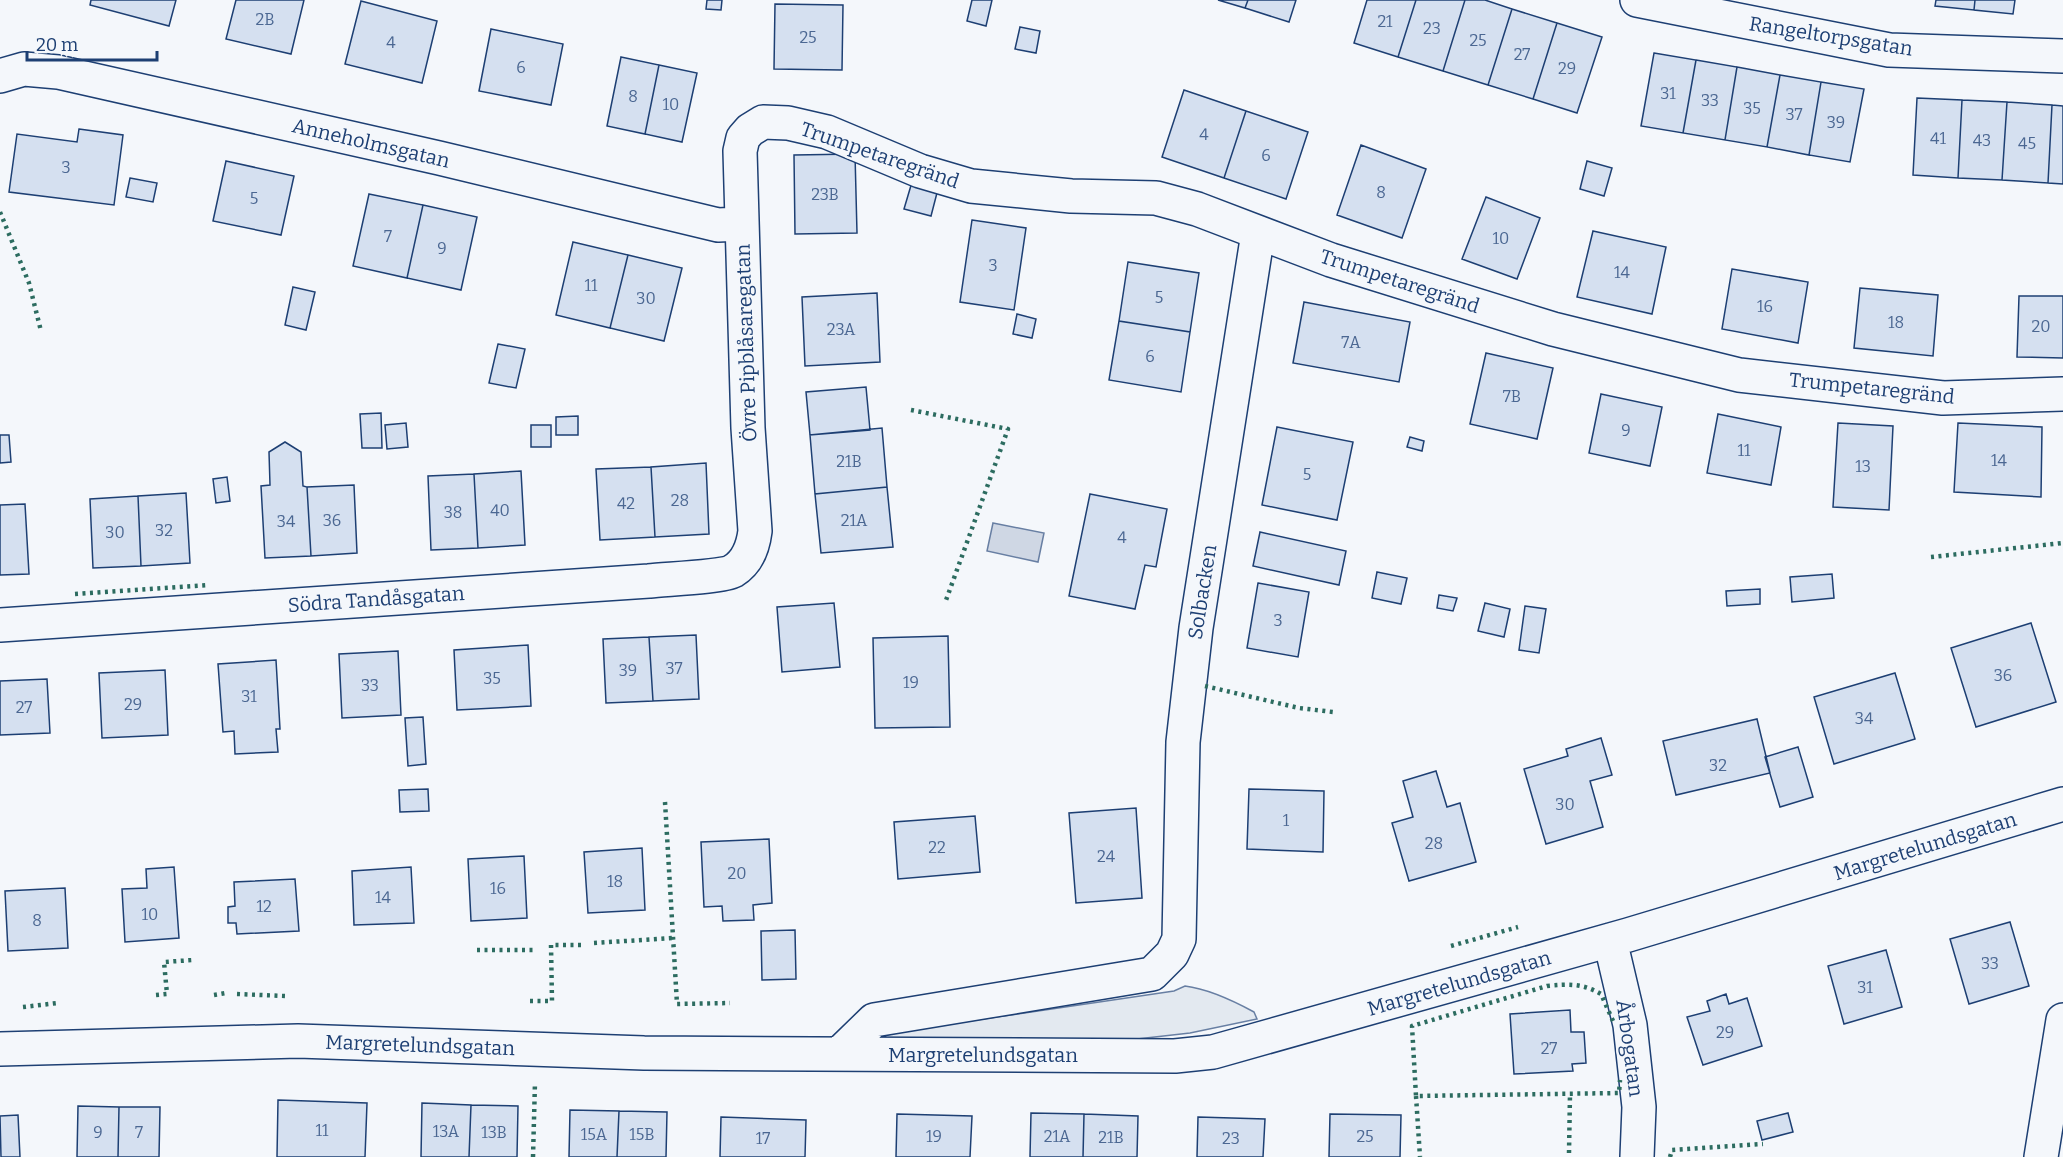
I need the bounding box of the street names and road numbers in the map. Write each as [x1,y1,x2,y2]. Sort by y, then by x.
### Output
street label: Rangeltorpsgatan [1748,11,1915,61]
street label: Anneholmsgatan [290,113,452,173]
street label: Trumpetaregränd [798,117,963,193]
street label: Övre Pipblåsaregatan [731,243,761,442]
street label: Trumpetaregränd [1317,244,1483,318]
street label: Trumpetaregränd [1788,367,1956,409]
street label: Solbacken [1183,543,1221,641]
street label: Södra Tandåsgatan [287,581,465,617]
street label: Margretelundsgatan [1831,807,2020,885]
street label: Margretelundsgatan [1364,945,1554,1021]
street label: Årbogatan [1611,998,1649,1098]
street label: Margretelundsgatan [325,1030,516,1060]
street label: Margretelundsgatan [888,1043,1078,1067]

